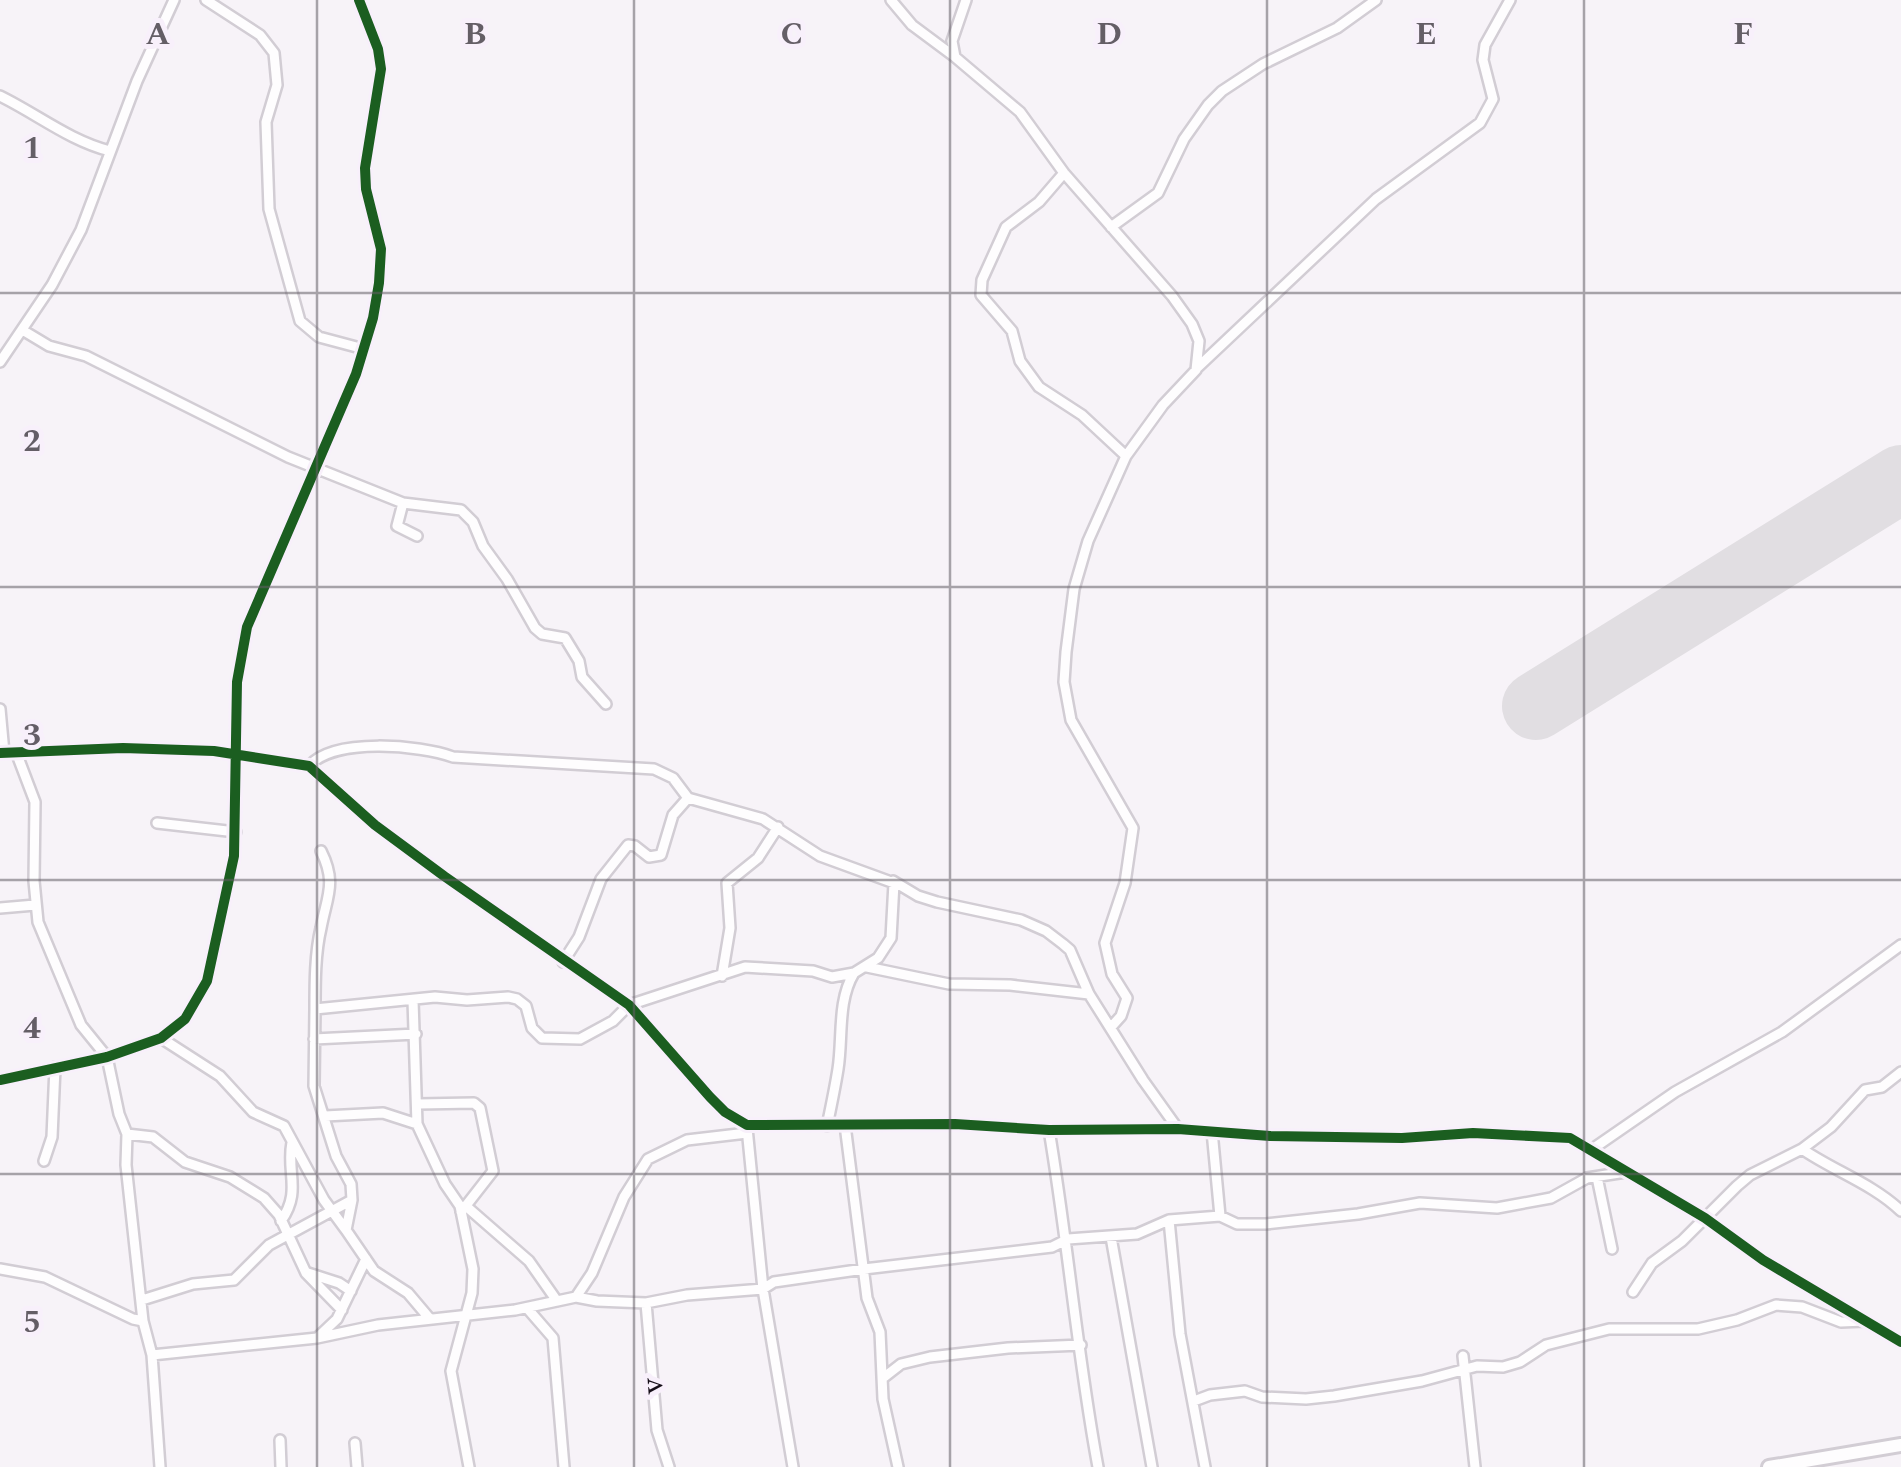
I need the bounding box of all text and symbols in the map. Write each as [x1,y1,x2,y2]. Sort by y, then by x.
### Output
text: A [146,10,171,59]
text: B [464,10,486,59]
text: C [781,10,803,59]
text: D [1096,10,1122,59]
text: E [1415,10,1437,59]
text: F [1733,10,1753,59]
text: 1 [23,124,41,173]
text: 2 [23,417,41,466]
text: 3 [23,711,41,760]
text: 4 [23,1004,41,1053]
text: 5 [23,1298,41,1347]
street label: v [628,1375,678,1396]

